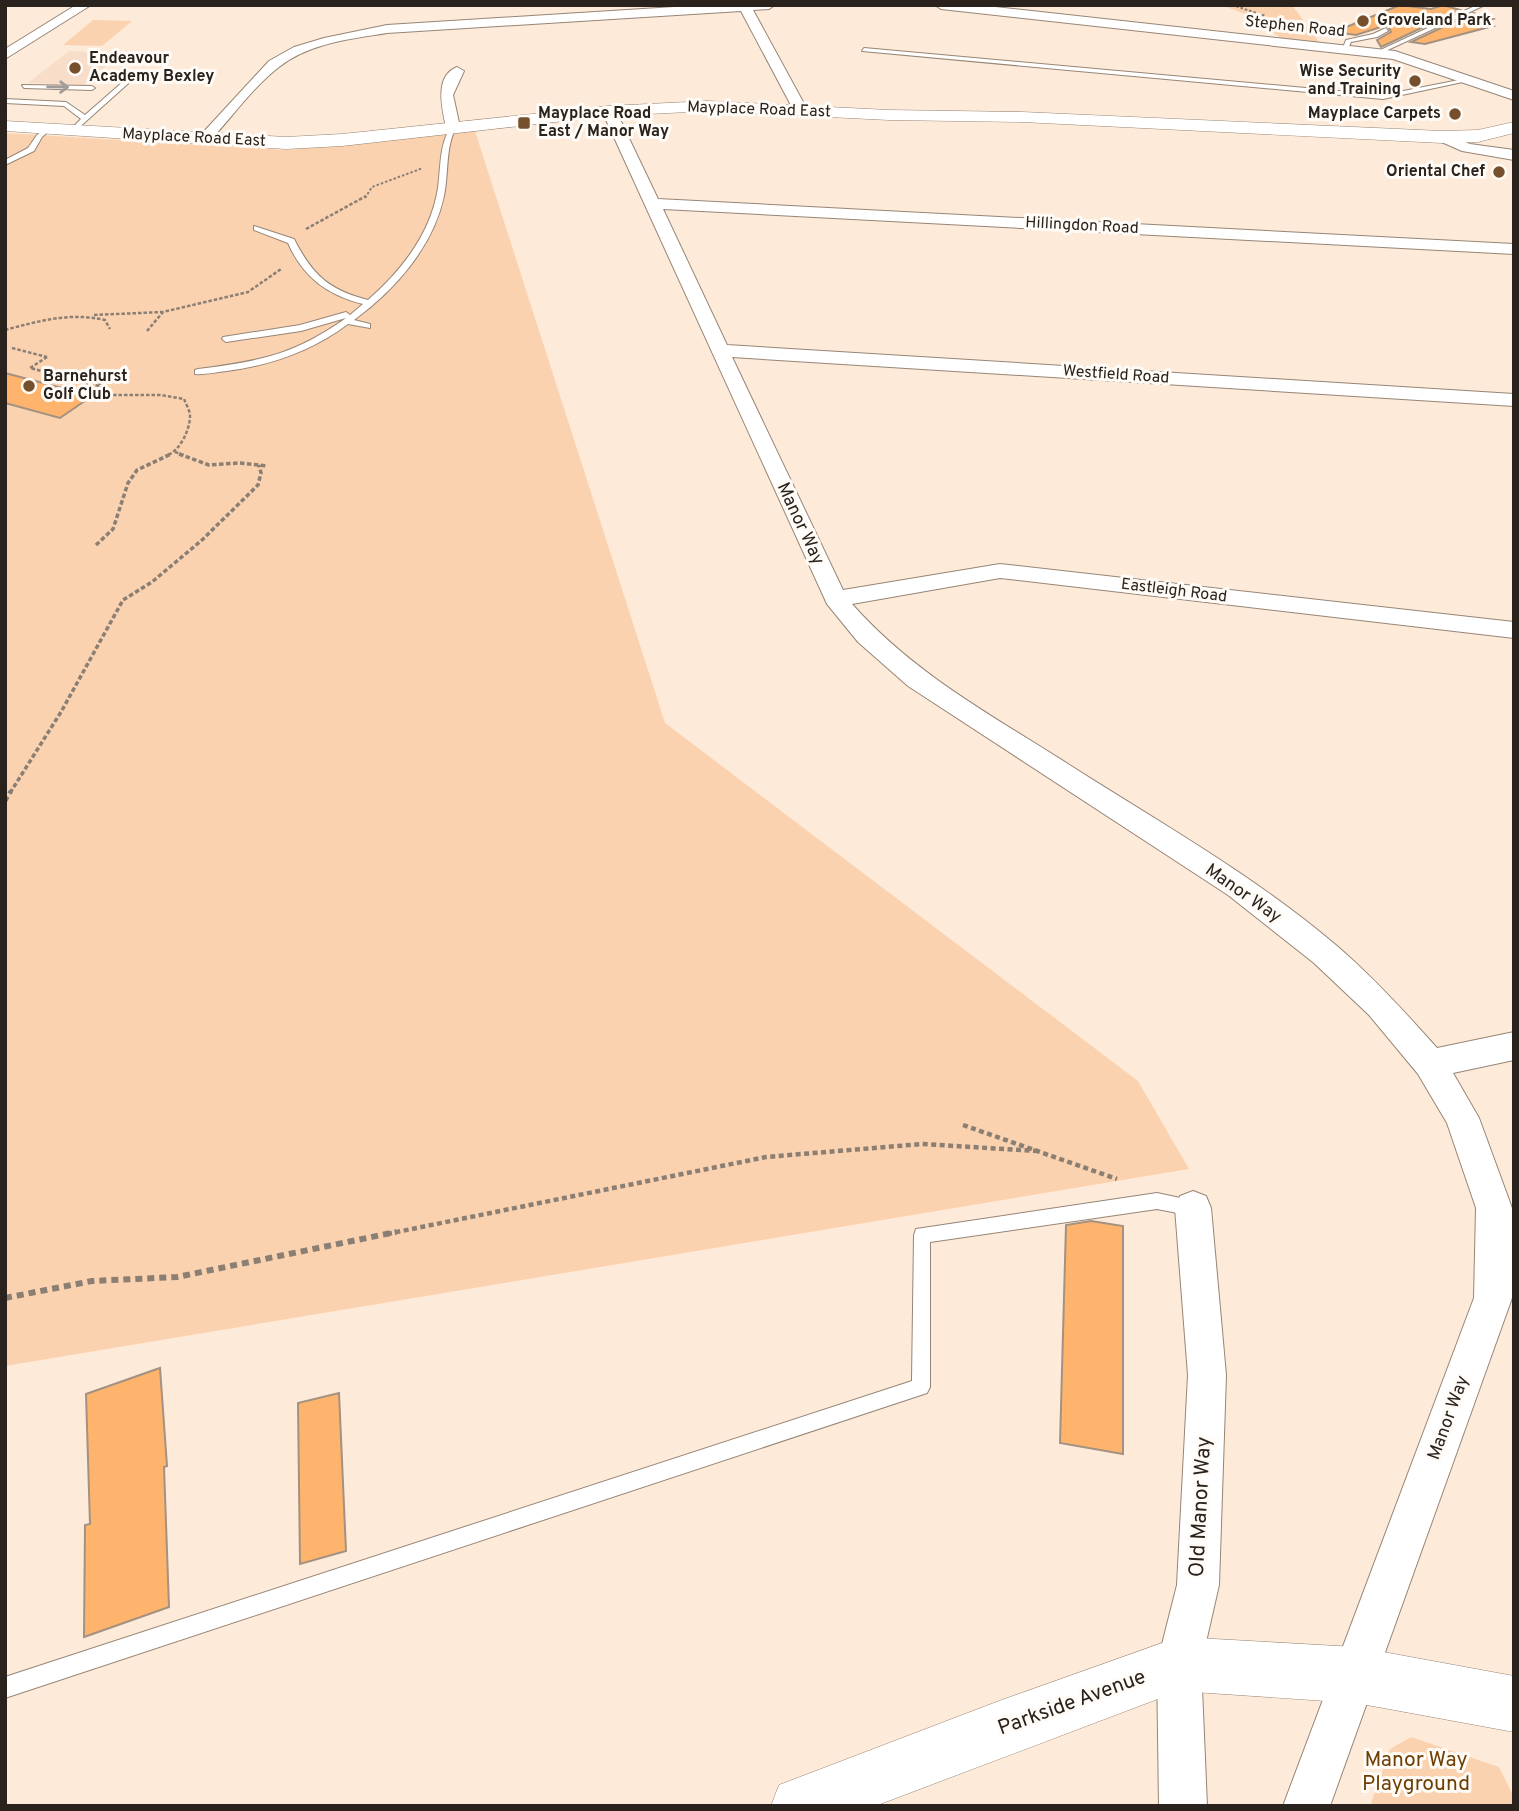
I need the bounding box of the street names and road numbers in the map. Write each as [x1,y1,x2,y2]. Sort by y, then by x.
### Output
street label: Stephen Road [1244,12,1346,42]
street label: Mayplace Road East [687,97,831,123]
street label: Mayplace Road East [122,124,266,152]
street label: Hillingdon Road [1025,213,1139,239]
street label: Westfield Road [1062,361,1170,389]
street label: Manor Way [771,479,829,569]
street label: Eastleigh Road [1120,575,1228,607]
street label: Manor Way [1200,859,1286,929]
street label: Manor Way [1423,1372,1475,1464]
street label: Old Manor Way [1184,1436,1218,1578]
street label: Parkside Avenue [994,1664,1150,1742]

